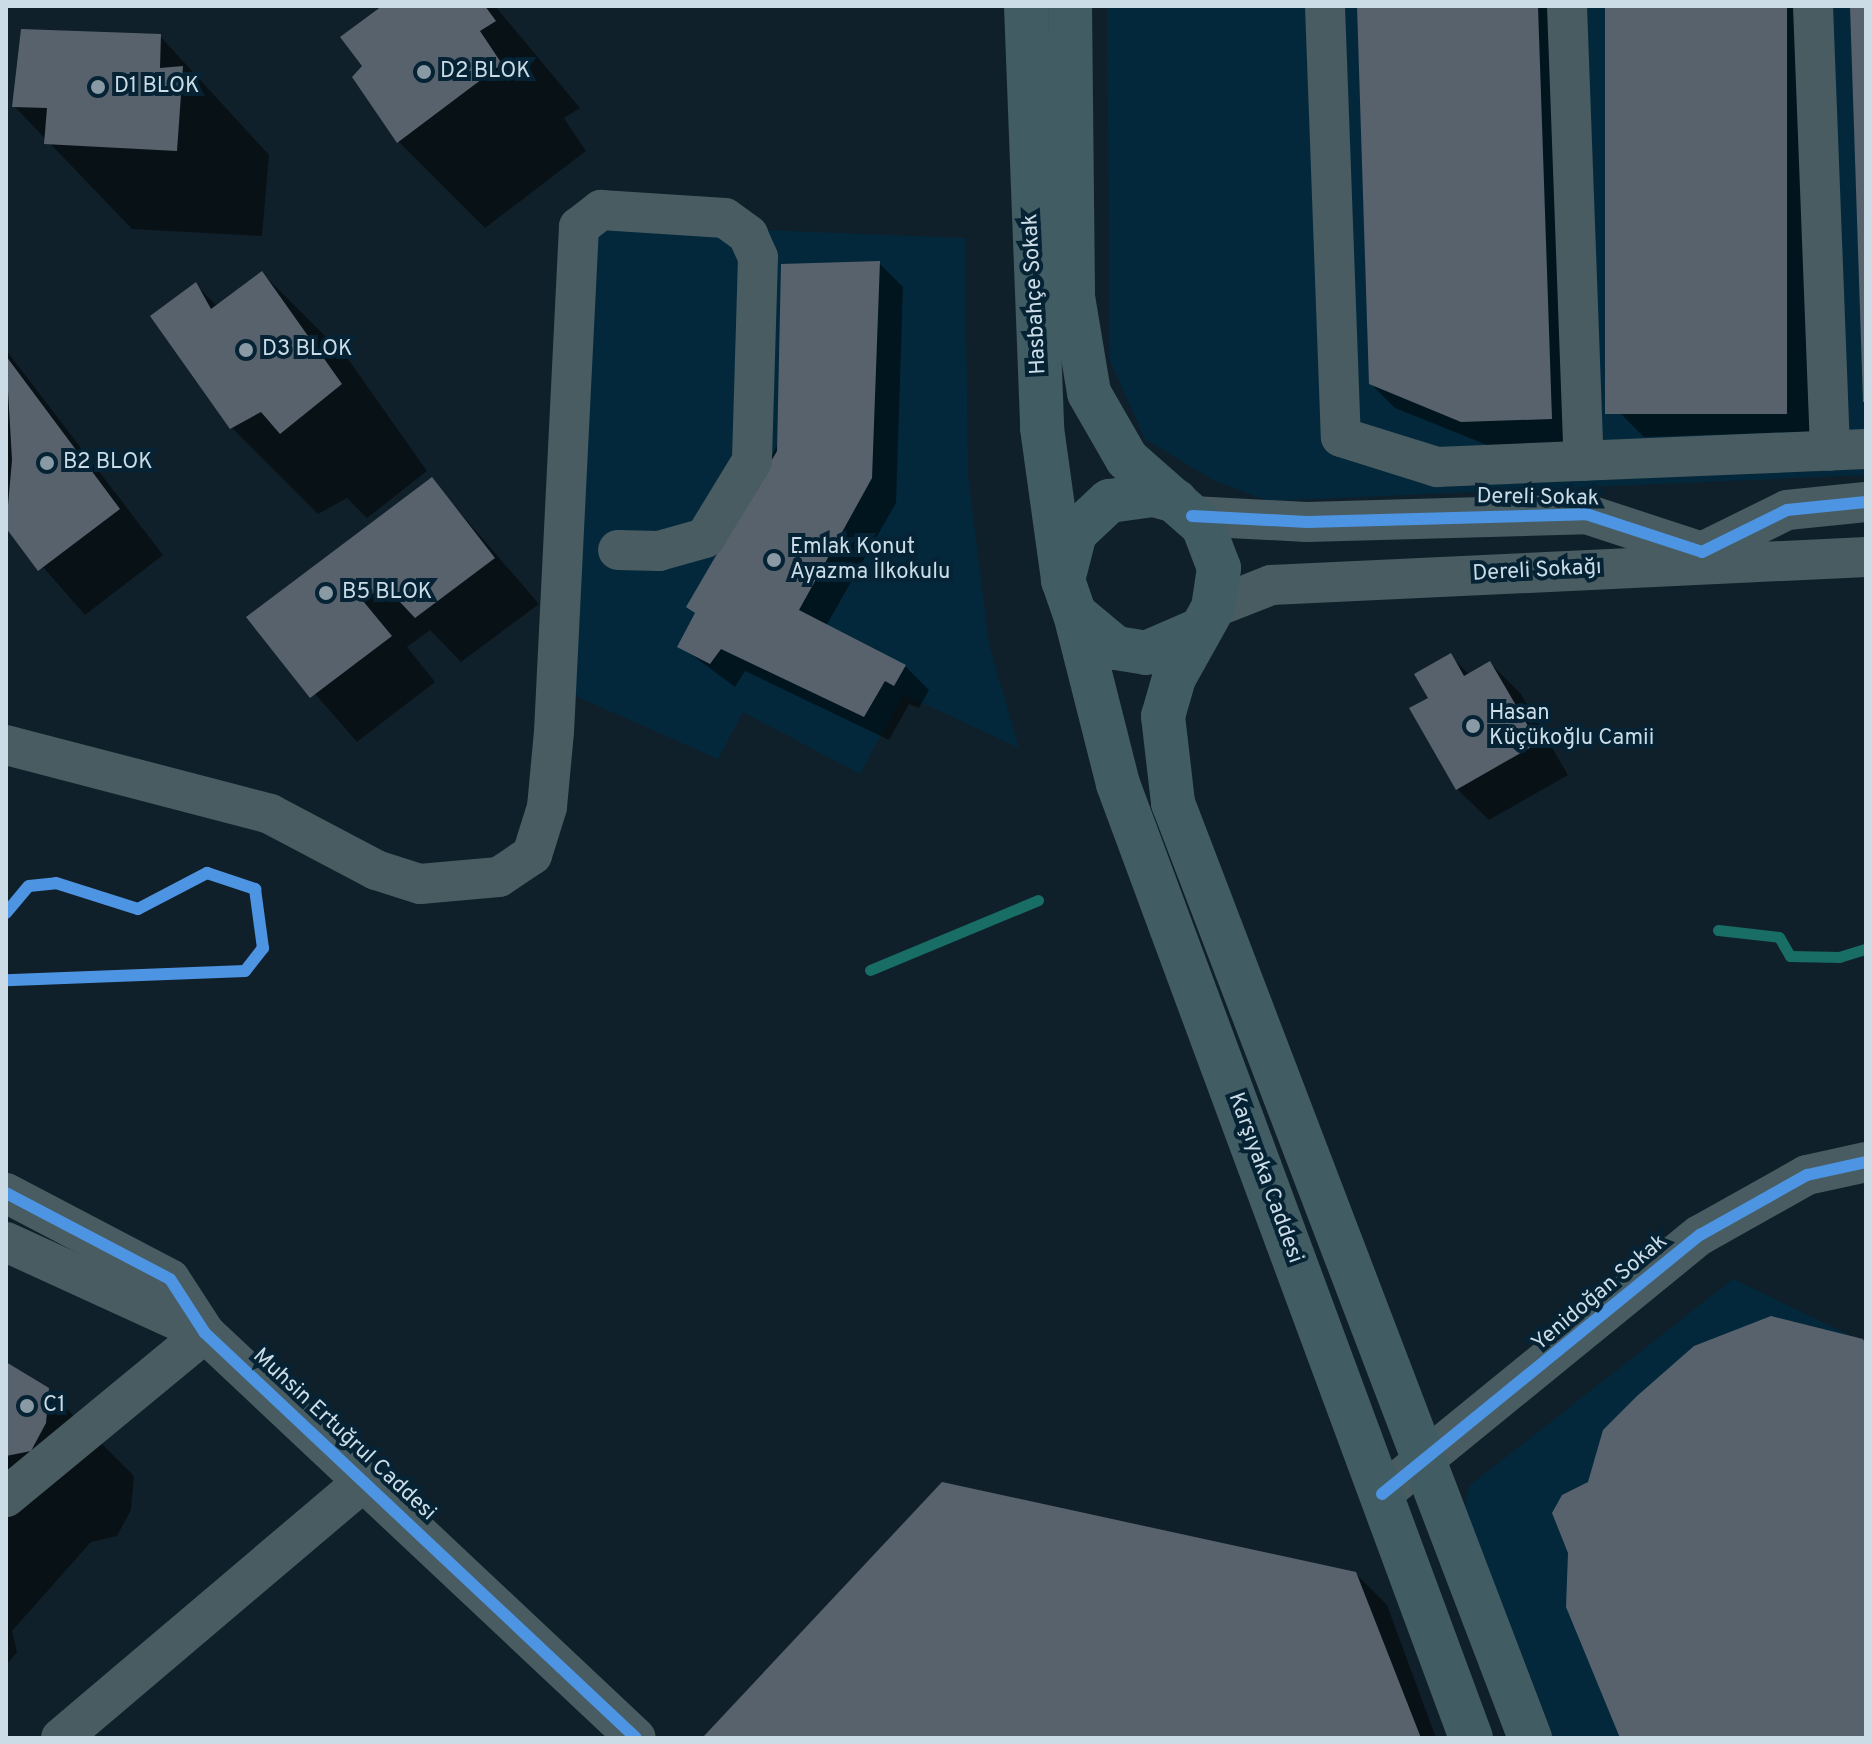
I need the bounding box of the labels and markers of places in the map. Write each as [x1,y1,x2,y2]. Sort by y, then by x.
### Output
place label: D2 BLOK [440,59,531,85]
marker: D2 BLOK [415,63,433,81]
place label: D1 BLOK [114,74,199,100]
marker: D1 BLOK [89,78,107,96]
place label: D3 BLOK [262,337,353,363]
marker: D3 BLOK [237,341,255,359]
place label: B2 BLOK [63,450,153,476]
marker: B2 BLOK [38,454,56,472]
place label: Emlak Konut Ayazma İlkokulu [790,534,950,586]
marker: Emlak Konut Ayazma İlkokulu [765,551,783,569]
place label: B5 BLOK [342,580,432,606]
marker: B5 BLOK [317,584,335,602]
place label: Hasan Küçükoğlu Camii [1489,700,1654,752]
marker: Hasan Küçükoğlu Camii [1464,717,1482,735]
place label: C1 [43,1393,65,1419]
marker: C1 [18,1397,36,1415]

